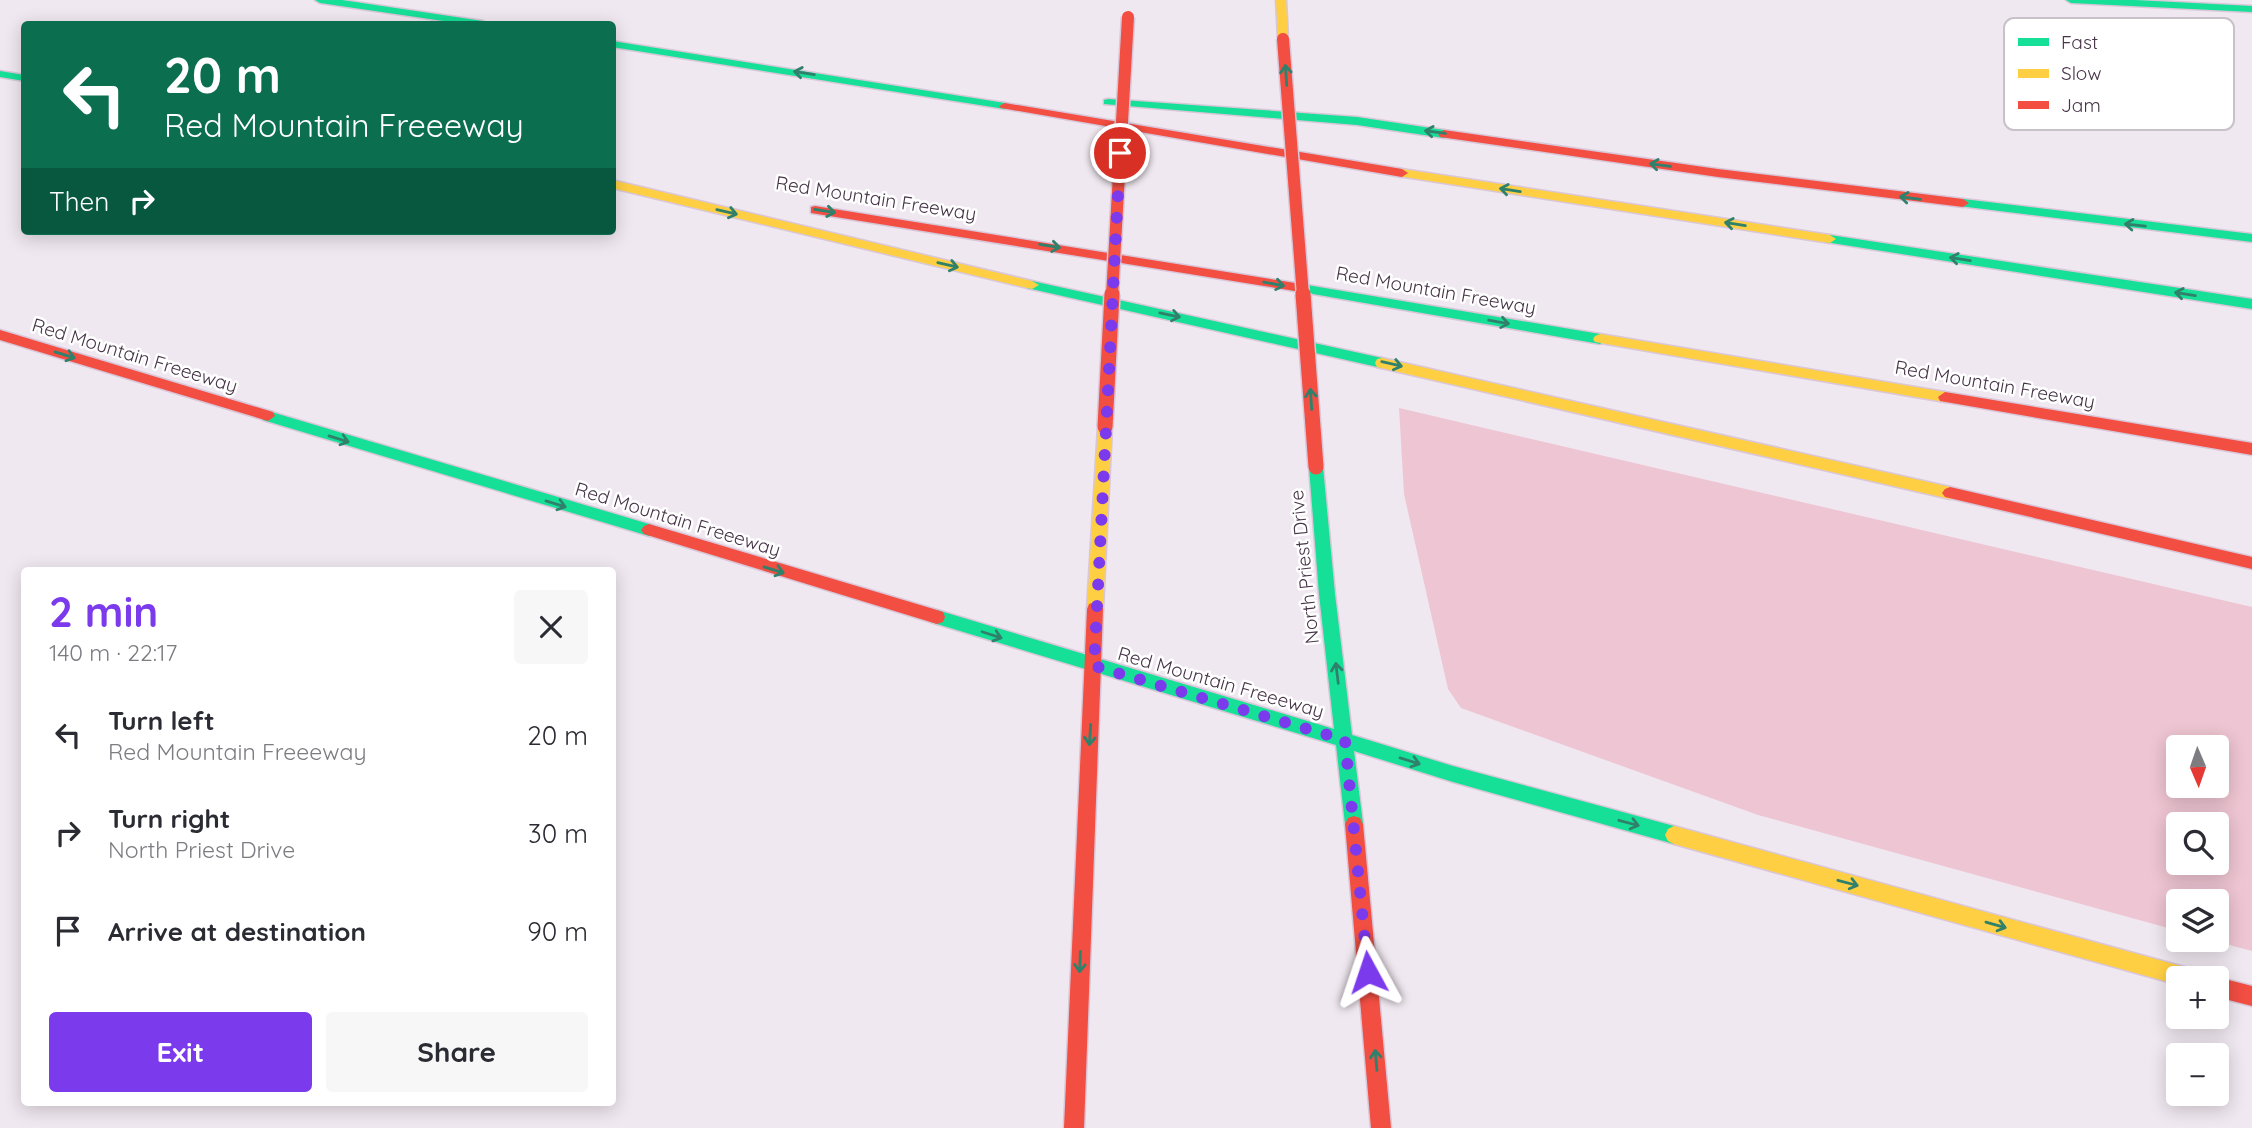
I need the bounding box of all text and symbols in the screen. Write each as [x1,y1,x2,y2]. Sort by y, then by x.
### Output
legend [2004,18,2234,130]
text: Fast [2061,30,2098,54]
text: 20 m [164,44,281,105]
icon: left [49,49,140,140]
text: Slow [2061,61,2102,85]
one-way arrow [1279,64,1292,87]
one-way arrow [794,66,816,79]
text: Jam [2061,93,2101,117]
text: Red Mountain Freeeway [164,105,524,145]
pin [1090,123,1150,183]
one-way arrow [1424,125,1447,138]
icon: arrive [1101,134,1139,172]
one-way arrow [1649,158,1672,171]
street label: Red Mountain Freeway [774,170,978,226]
icon: right [123,182,161,220]
one-way arrow [1499,183,1522,196]
text: Then [49,185,109,218]
one-way arrow [1899,191,1921,204]
one-way arrow [813,205,836,218]
one-way arrow [715,206,737,219]
one-way arrow [1724,218,1747,231]
one-way arrow [2125,218,2147,231]
one-way arrow [1038,240,1061,253]
one-way arrow [1949,252,1972,265]
one-way arrow [936,258,959,272]
street label: Red Mountain Freeway [1334,261,1538,319]
one-way arrow [1262,278,1285,291]
one-way arrow [2174,287,2196,300]
one-way arrow [1158,309,1181,322]
street label: Red Mountain Freeeway [29,312,241,398]
one-way arrow [1487,316,1510,329]
one-way arrow [54,350,76,362]
street label: Red Mountain Freeway [1893,355,2097,413]
one-way arrow [1380,358,1403,372]
one-way arrow [1304,389,1317,411]
one-way arrow [327,433,349,446]
street label: Red Mountain Freeeway [572,476,784,562]
street label: North Priest Drive [1284,489,1324,645]
one-way arrow [545,499,567,512]
one-way arrow [763,564,785,577]
text: 2 min [49,585,158,638]
button: close [514,590,588,664]
one-way arrow [981,630,1003,643]
text: 140 m · 22:17 [49,638,177,667]
street label: Red Mountain Freeeway [1115,641,1327,723]
one-way arrow [1330,662,1343,685]
text: Turn left [108,704,215,737]
icon: left [49,716,87,754]
text: 20 m [527,719,588,752]
one-way arrow [1083,723,1096,745]
north arrow [2166,735,2230,798]
map controls [2166,735,2229,1106]
text: Red Mountain Freeeway [108,737,367,766]
one-way arrow [1399,755,1421,768]
text: Turn right [108,802,230,835]
button: search [2166,812,2229,875]
icon: right [49,814,87,852]
text: 30 m [528,817,588,850]
one-way arrow [1618,817,1640,830]
text: North Priest Drive [108,835,295,864]
one-way arrow [1837,878,1859,891]
button: layers [2166,889,2229,952]
icon: arrive [49,912,87,950]
text: Arrive at destination [108,915,366,948]
text: 90 m [527,915,588,948]
one-way arrow [1985,919,2007,932]
position arrow [1331,935,1405,1009]
one-way arrow [1074,950,1087,973]
button: + [2166,966,2229,1029]
button: Exit [49,1012,312,1092]
button: Share [326,1012,588,1092]
button: − [2166,1043,2229,1106]
one-way arrow [1369,1049,1382,1072]

